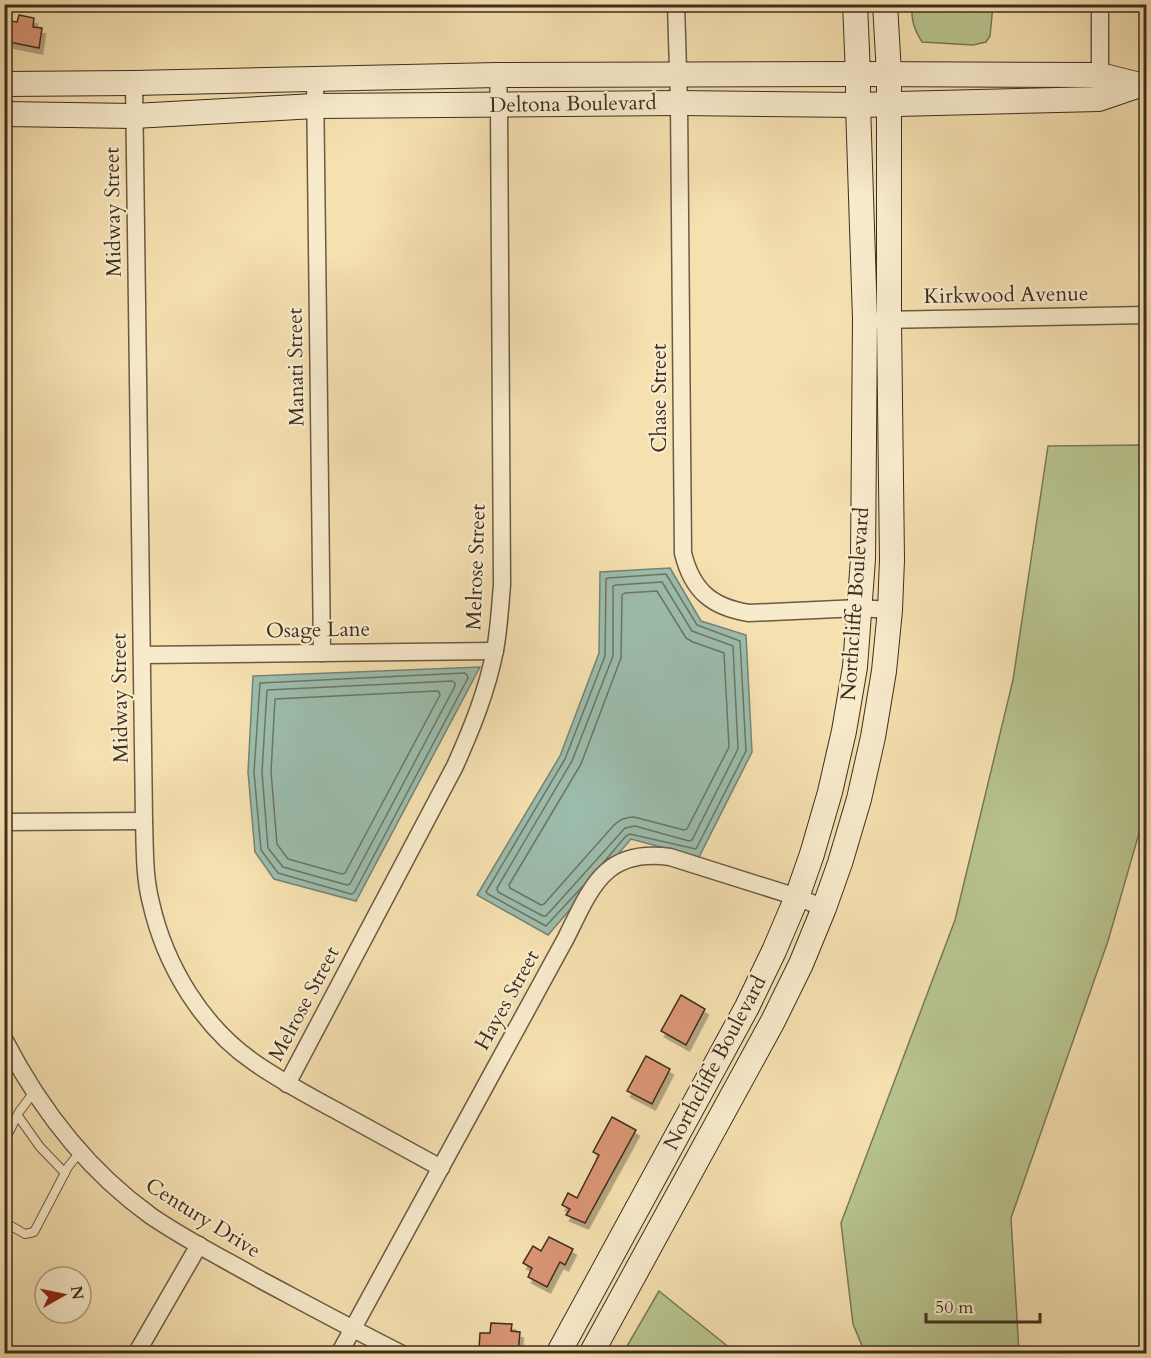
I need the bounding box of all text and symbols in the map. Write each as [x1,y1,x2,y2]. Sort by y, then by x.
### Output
street label: Deltona Boulevard [489,88,657,120]
street label: Midway Street [97,146,129,277]
street label: Kirkwood Avenue [923,279,1089,311]
street label: Manati Street [280,307,312,427]
street label: Chase Street [645,343,674,453]
street label: Melrose Street [459,503,493,631]
street label: Northcliffe Boulevard [834,506,876,702]
street label: Osage Lane [266,615,370,645]
street label: Midway Street [104,632,136,763]
street label: Melrose Street [262,941,347,1067]
street label: Hayes Street [468,944,547,1055]
street label: Northcliffe Boulevard [657,970,773,1156]
street label: Century Drive [140,1171,266,1265]
north arrow [33,1265,93,1325]
text: N [65,1284,89,1301]
scale bar [926,1286,1040,1324]
text: 50 m [935,1295,974,1320]

